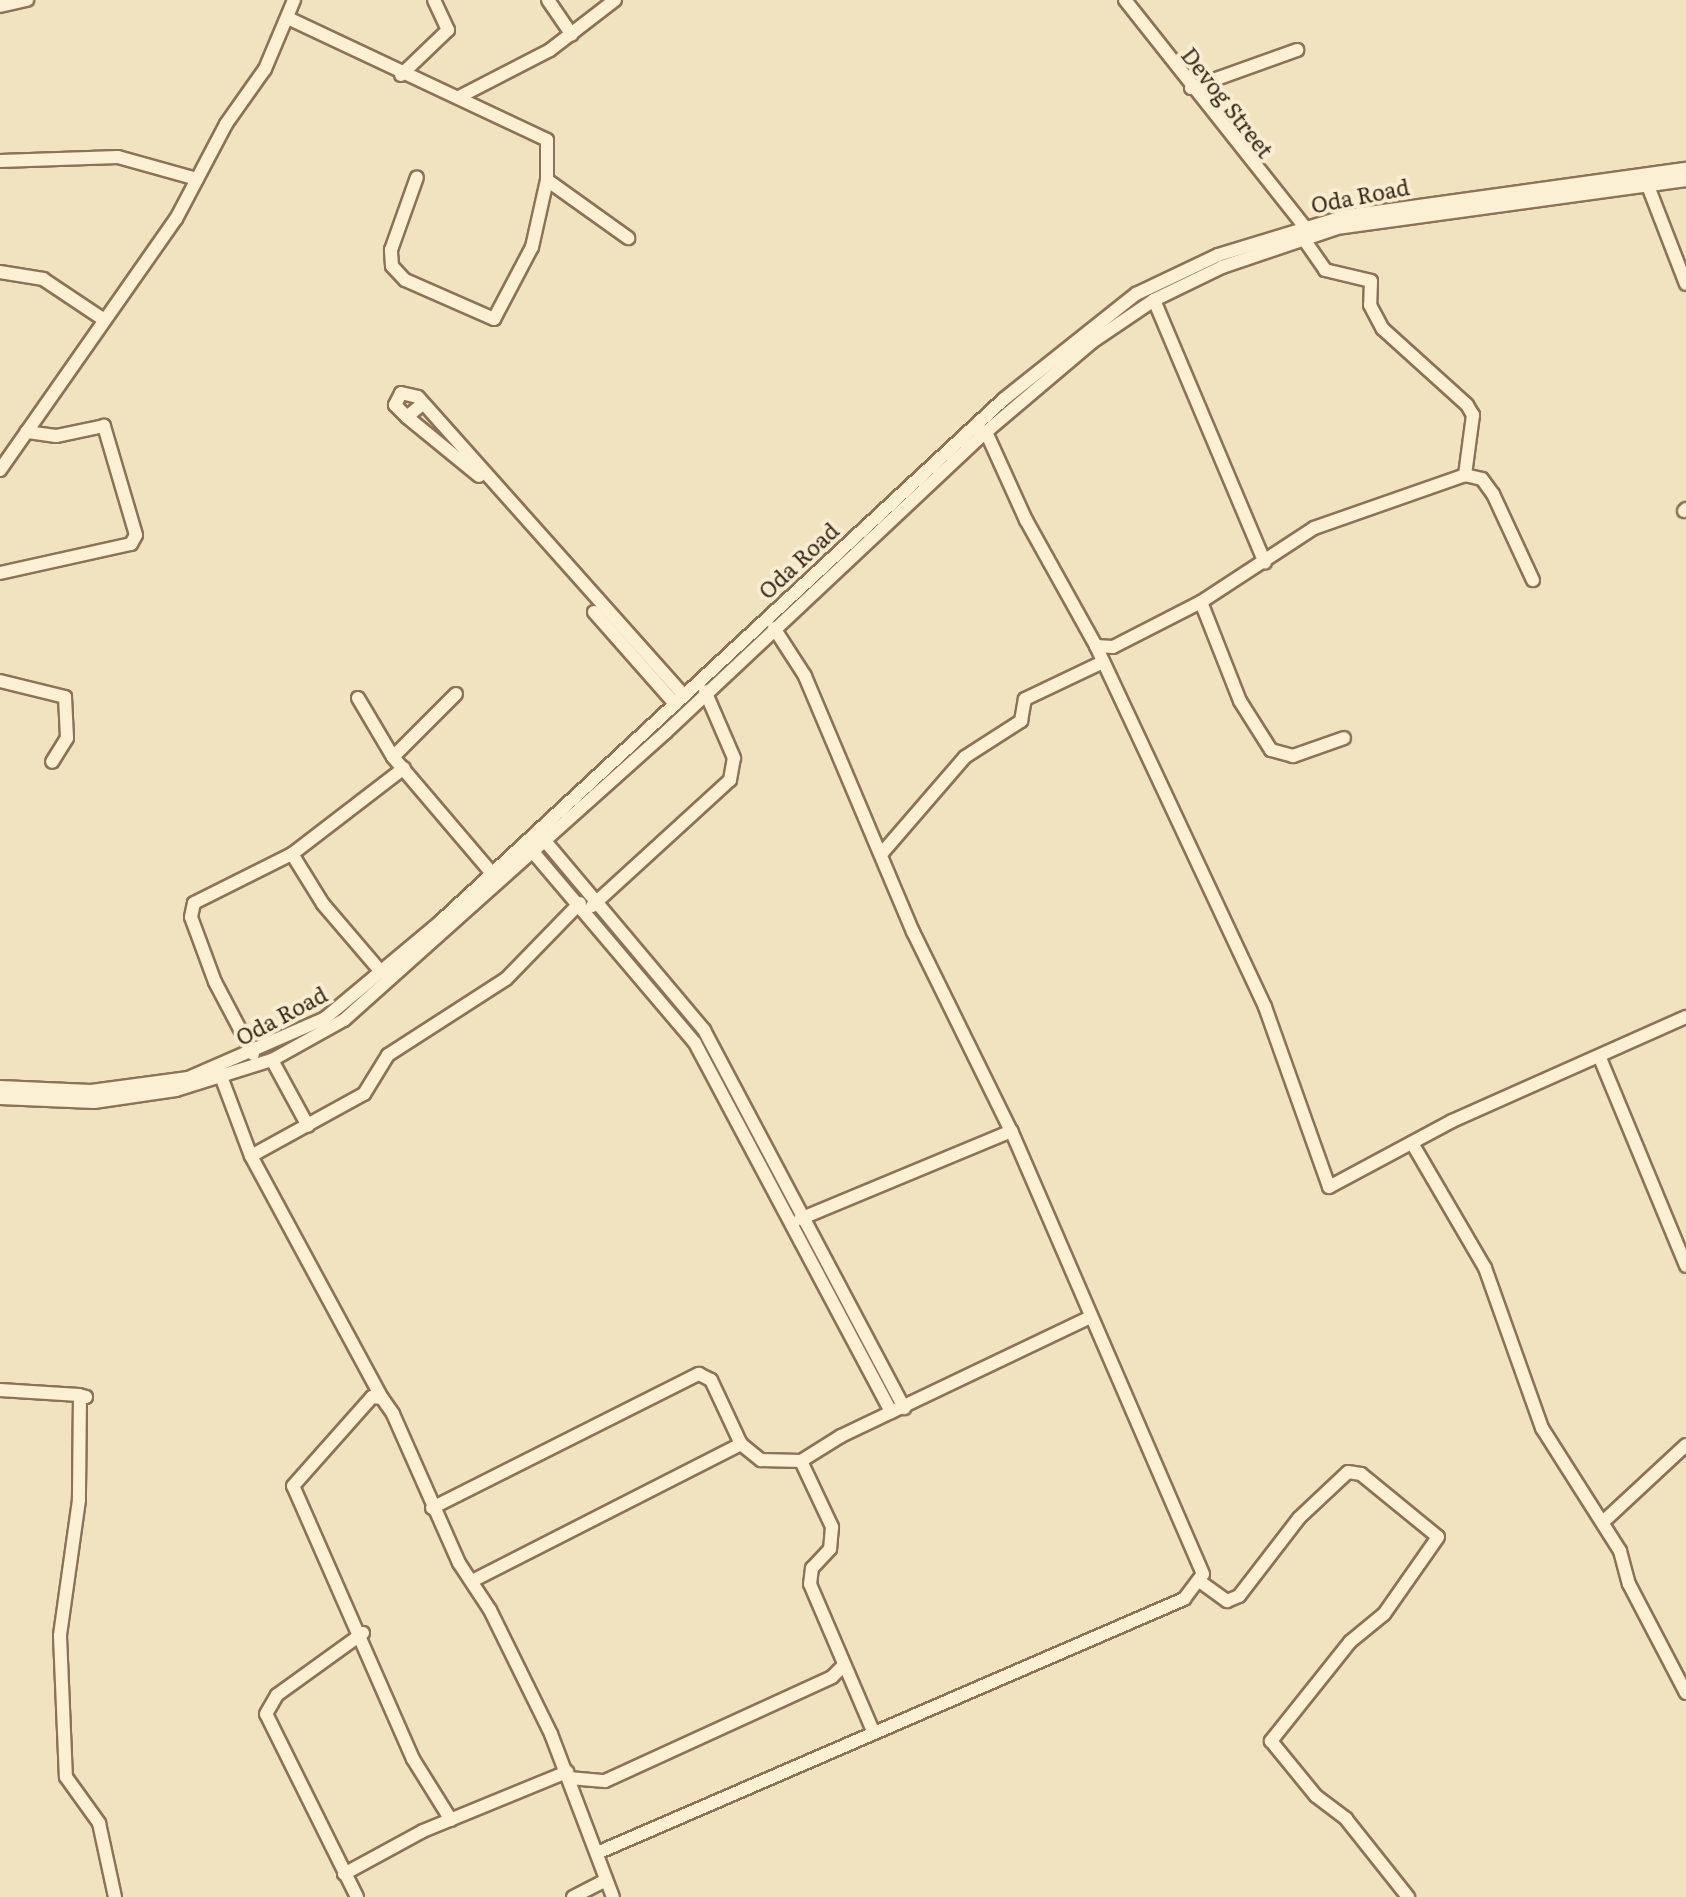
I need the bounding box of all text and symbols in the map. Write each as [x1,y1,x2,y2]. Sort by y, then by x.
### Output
street label: Devog Street [1177,42,1279,162]
street label: Oda Road [1308,173,1412,217]
street label: Oda Road [752,516,844,604]
street label: Oda Road [231,980,331,1050]

